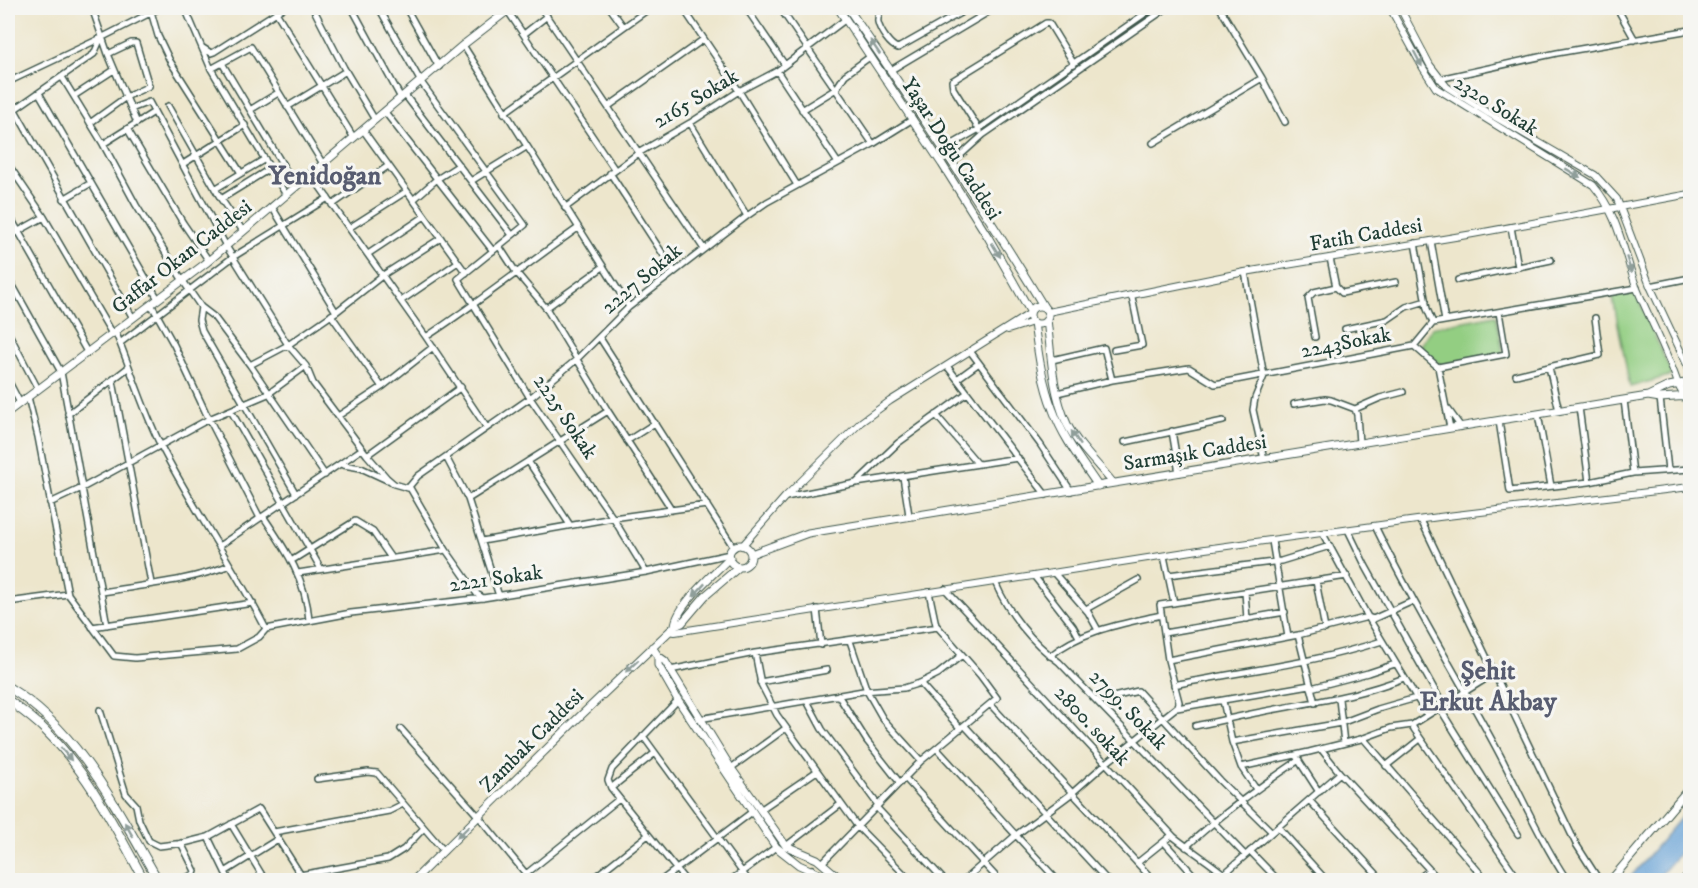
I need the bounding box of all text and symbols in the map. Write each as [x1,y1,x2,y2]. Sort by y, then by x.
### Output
one-way arrow [869,40,881,56]
one-way arrow [1413,51,1423,68]
street label: 2165 Sokak [649,63,744,135]
street label: 2320 Sokak [1449,70,1544,143]
street label: Yaşar Doğu Caddesi [895,73,1007,225]
district label: Yenidoğan [268,159,382,193]
one-way arrow [1565,167,1581,178]
street label: Gaffar Okan Caddesi [107,194,257,320]
street label: Fatih Caddesi [1308,212,1424,258]
street label: 2227 Sokak [597,238,688,320]
one-way arrow [990,242,1001,258]
one-way arrow [1625,256,1635,274]
street label: 2243Sokak [1299,321,1394,364]
street label: 2225 Sokak [527,370,603,465]
one-way arrow [1071,429,1082,446]
street label: Sarmaşık Caddesi [1121,429,1269,477]
street label: 2221 Sokak [448,560,545,598]
one-way arrow [693,582,706,597]
district label: Şehit Erkut Akbay [1420,654,1558,719]
one-way arrow [624,659,639,673]
street label: 2799. Sokak [1083,664,1173,756]
street label: 2800. sokak [1048,681,1136,772]
street label: Zambak Caddesi [474,683,590,799]
one-way arrow [60,746,73,762]
one-way arrow [123,822,134,838]
one-way arrow [457,825,471,839]

